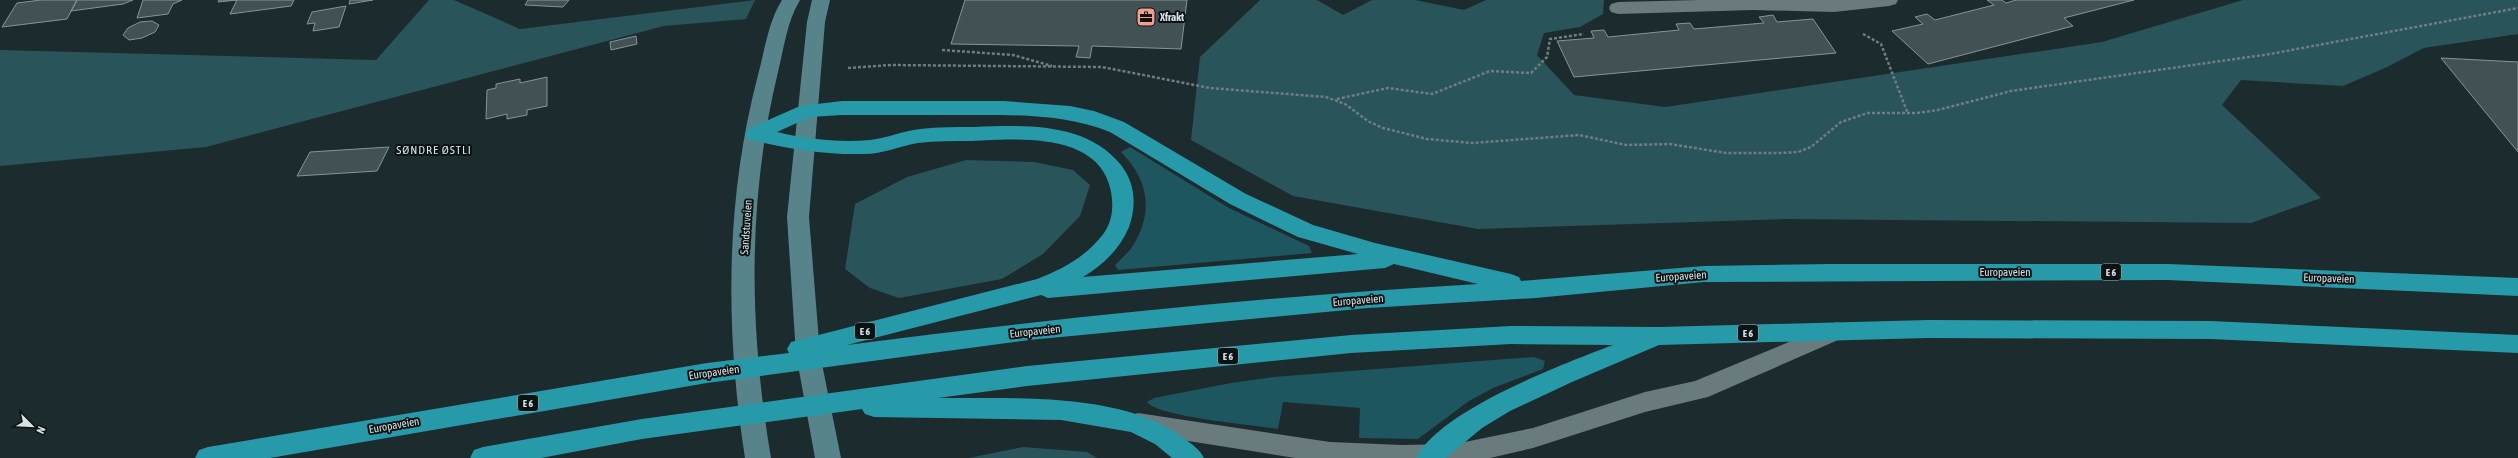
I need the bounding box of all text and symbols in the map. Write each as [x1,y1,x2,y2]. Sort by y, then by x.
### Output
office icon: Xfrakt [1135,6,1157,28]
place label: Xfrakt [1159,11,1185,23]
district label: SØNDRE ØSTLI [396,143,472,157]
street label: Sandstuveien [738,199,754,255]
road number: E 6 [2101,264,2121,280]
street label: Europaveien [1979,266,2031,278]
street label: Europaveien [1655,268,1707,284]
street label: Europaveien [2303,271,2355,285]
street label: Europaveien [1332,292,1384,308]
street label: Europaveien [1009,322,1061,340]
road number: E 6 [855,323,875,339]
road number: E 6 [1738,325,1758,341]
road number: E 6 [1218,348,1238,364]
street label: Europaveien [688,363,740,381]
road number: E 6 [518,395,538,411]
north arrow [12,406,52,446]
street label: Europaveien [368,415,420,435]
text: N [34,425,48,435]

